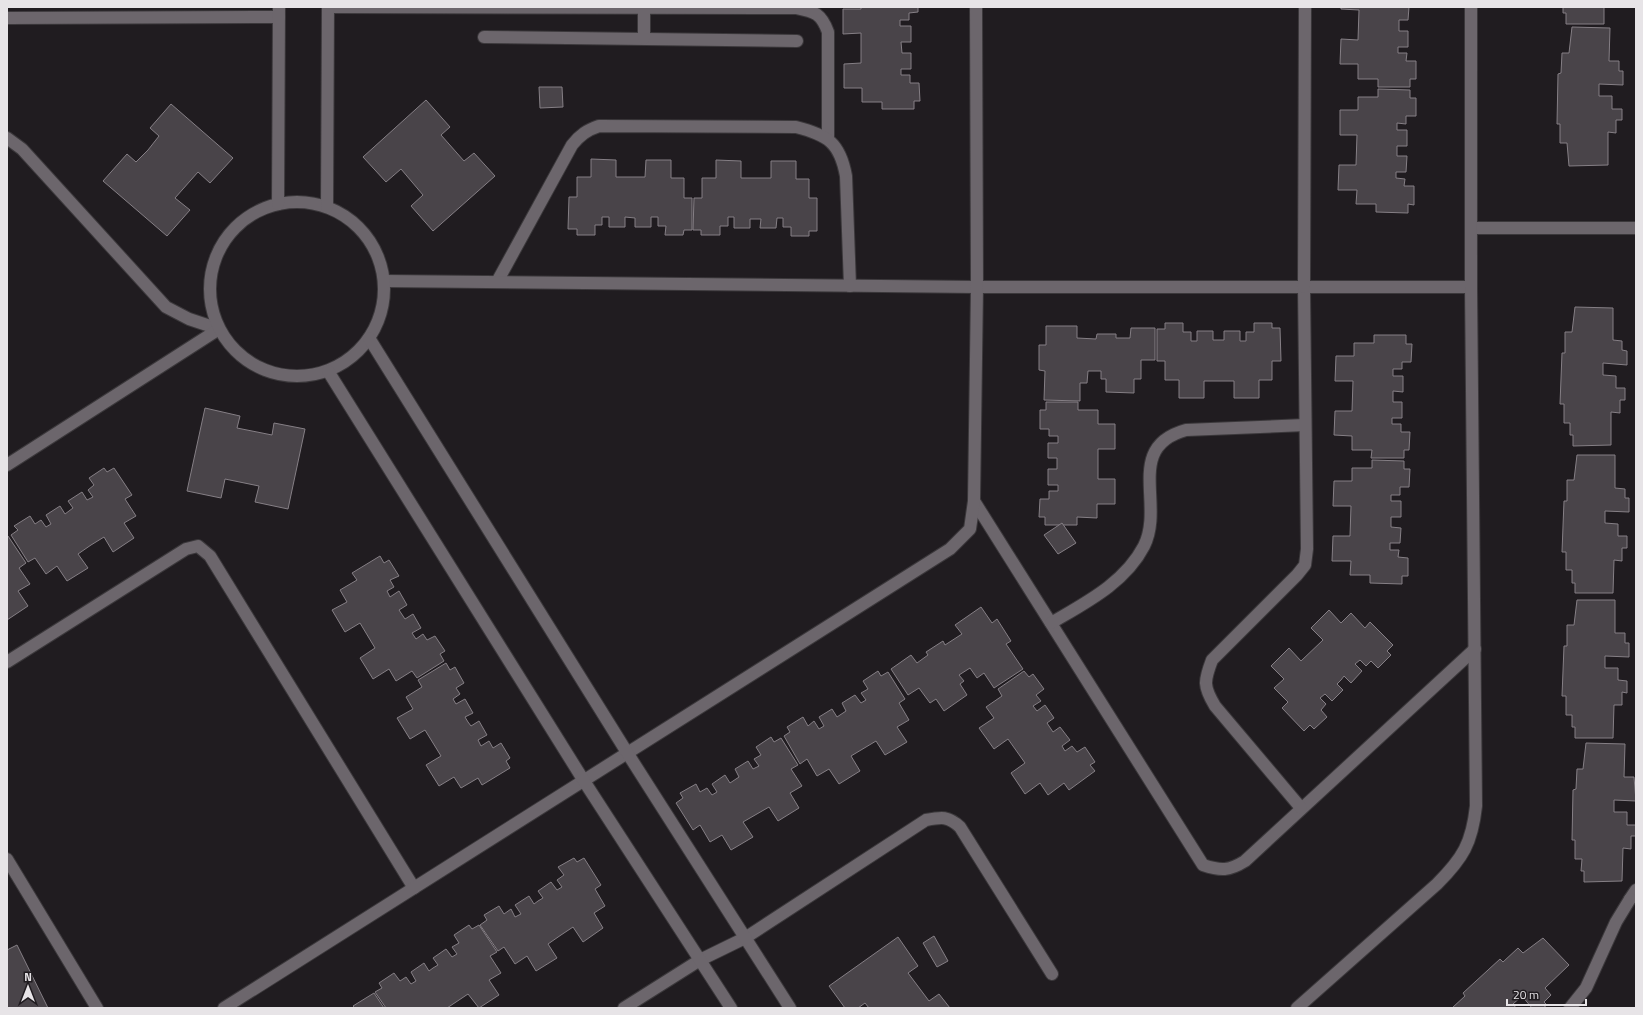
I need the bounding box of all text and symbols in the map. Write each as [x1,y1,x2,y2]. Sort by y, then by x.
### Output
north arrow [8,967,48,1007]
text: N [24,969,32,985]
scale bar [1507,981,1586,1007]
text: 20 m [1513,985,1539,1004]

